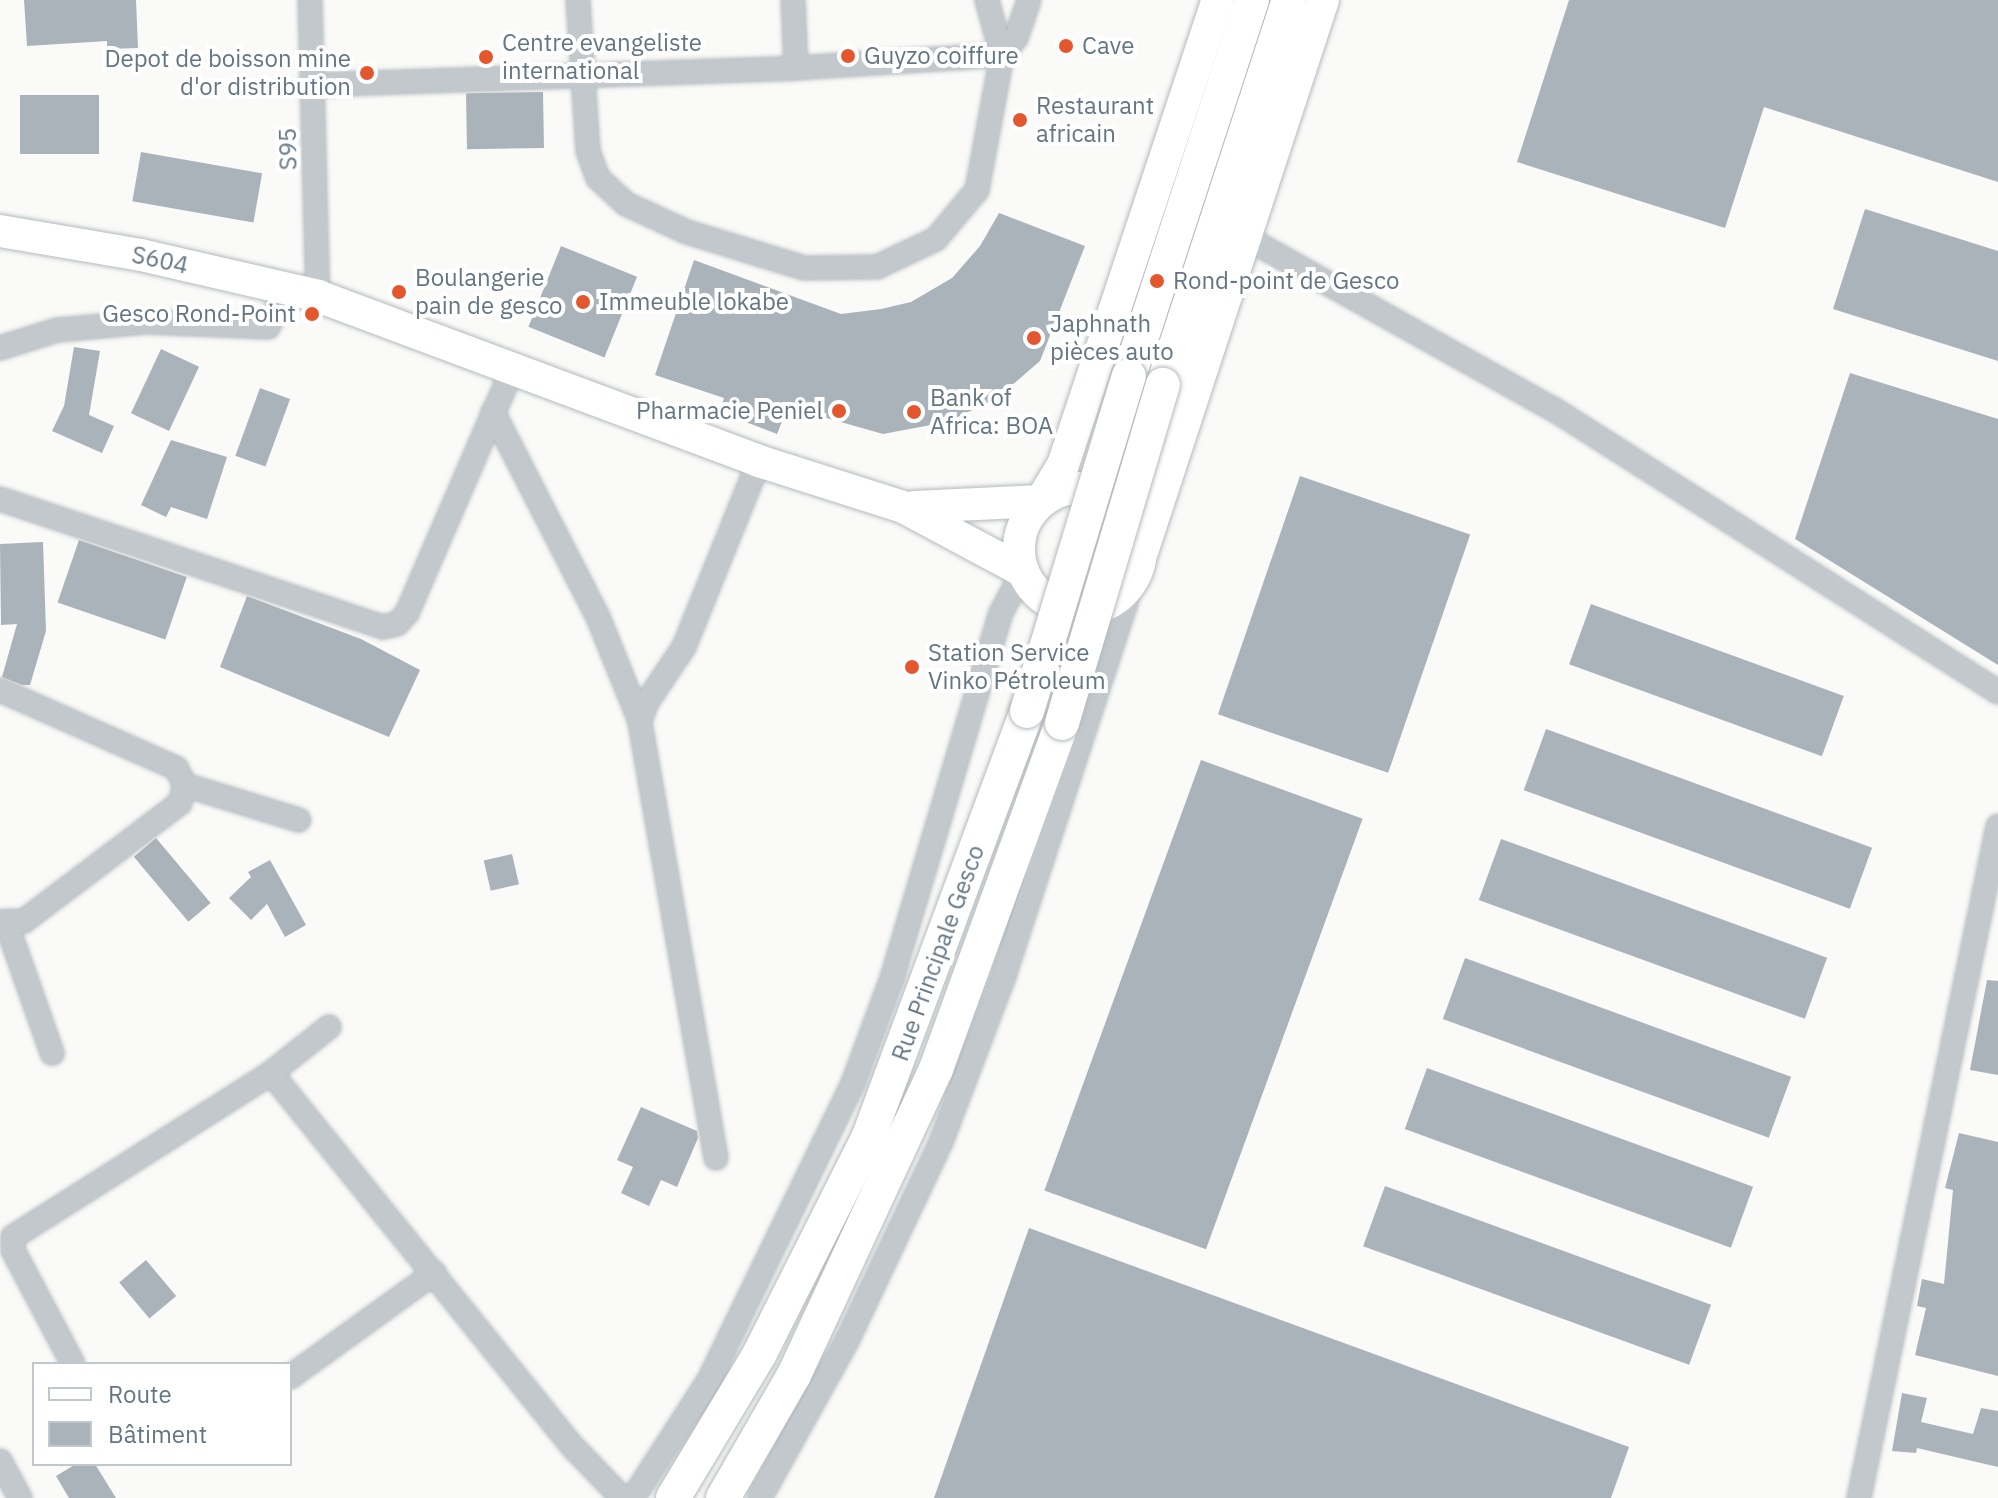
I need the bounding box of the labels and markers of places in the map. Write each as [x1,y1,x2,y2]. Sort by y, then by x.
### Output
place label: Centre evangeliste international [502,29,702,85]
place label: Cave [1082,32,1134,60]
marker: Cave [1057,37,1075,55]
place label: Guyzo coiffure [864,42,1019,70]
place label: Depot de boisson mine d'or distribution [104,45,351,101]
marker: Guyzo coiffure [839,47,857,65]
marker: Centre evangeliste international [477,48,495,66]
marker: Depot de boisson mine d'or distribution [358,64,376,82]
place label: Restaurant africain [1036,92,1154,148]
marker: Restaurant africain [1011,111,1029,129]
place label: Boulangerie pain de gesco [415,264,563,320]
place label: Rond-point de Gesco [1173,267,1399,295]
marker: Rond-point de Gesco [1148,272,1166,290]
marker: Boulangerie pain de gesco [390,283,408,301]
place label: Immeuble lokabe [599,288,789,316]
marker: Immeuble lokabe [574,293,592,311]
place label: Gesco Rond-Point [102,300,296,328]
marker: Gesco Rond-Point [303,305,321,323]
place label: Japhnath pièces auto [1050,310,1174,366]
marker: Japhnath pièces auto [1025,329,1043,347]
place label: Bank of Africa: BOA [930,384,1053,440]
place label: Pharmacie Peniel [636,397,823,425]
marker: Pharmacie Peniel [830,402,848,420]
marker: Bank of Africa: BOA [905,403,923,421]
place label: Station Service Vinko Pétroleum [928,639,1106,695]
marker: Station Service Vinko Pétroleum [903,658,921,676]

